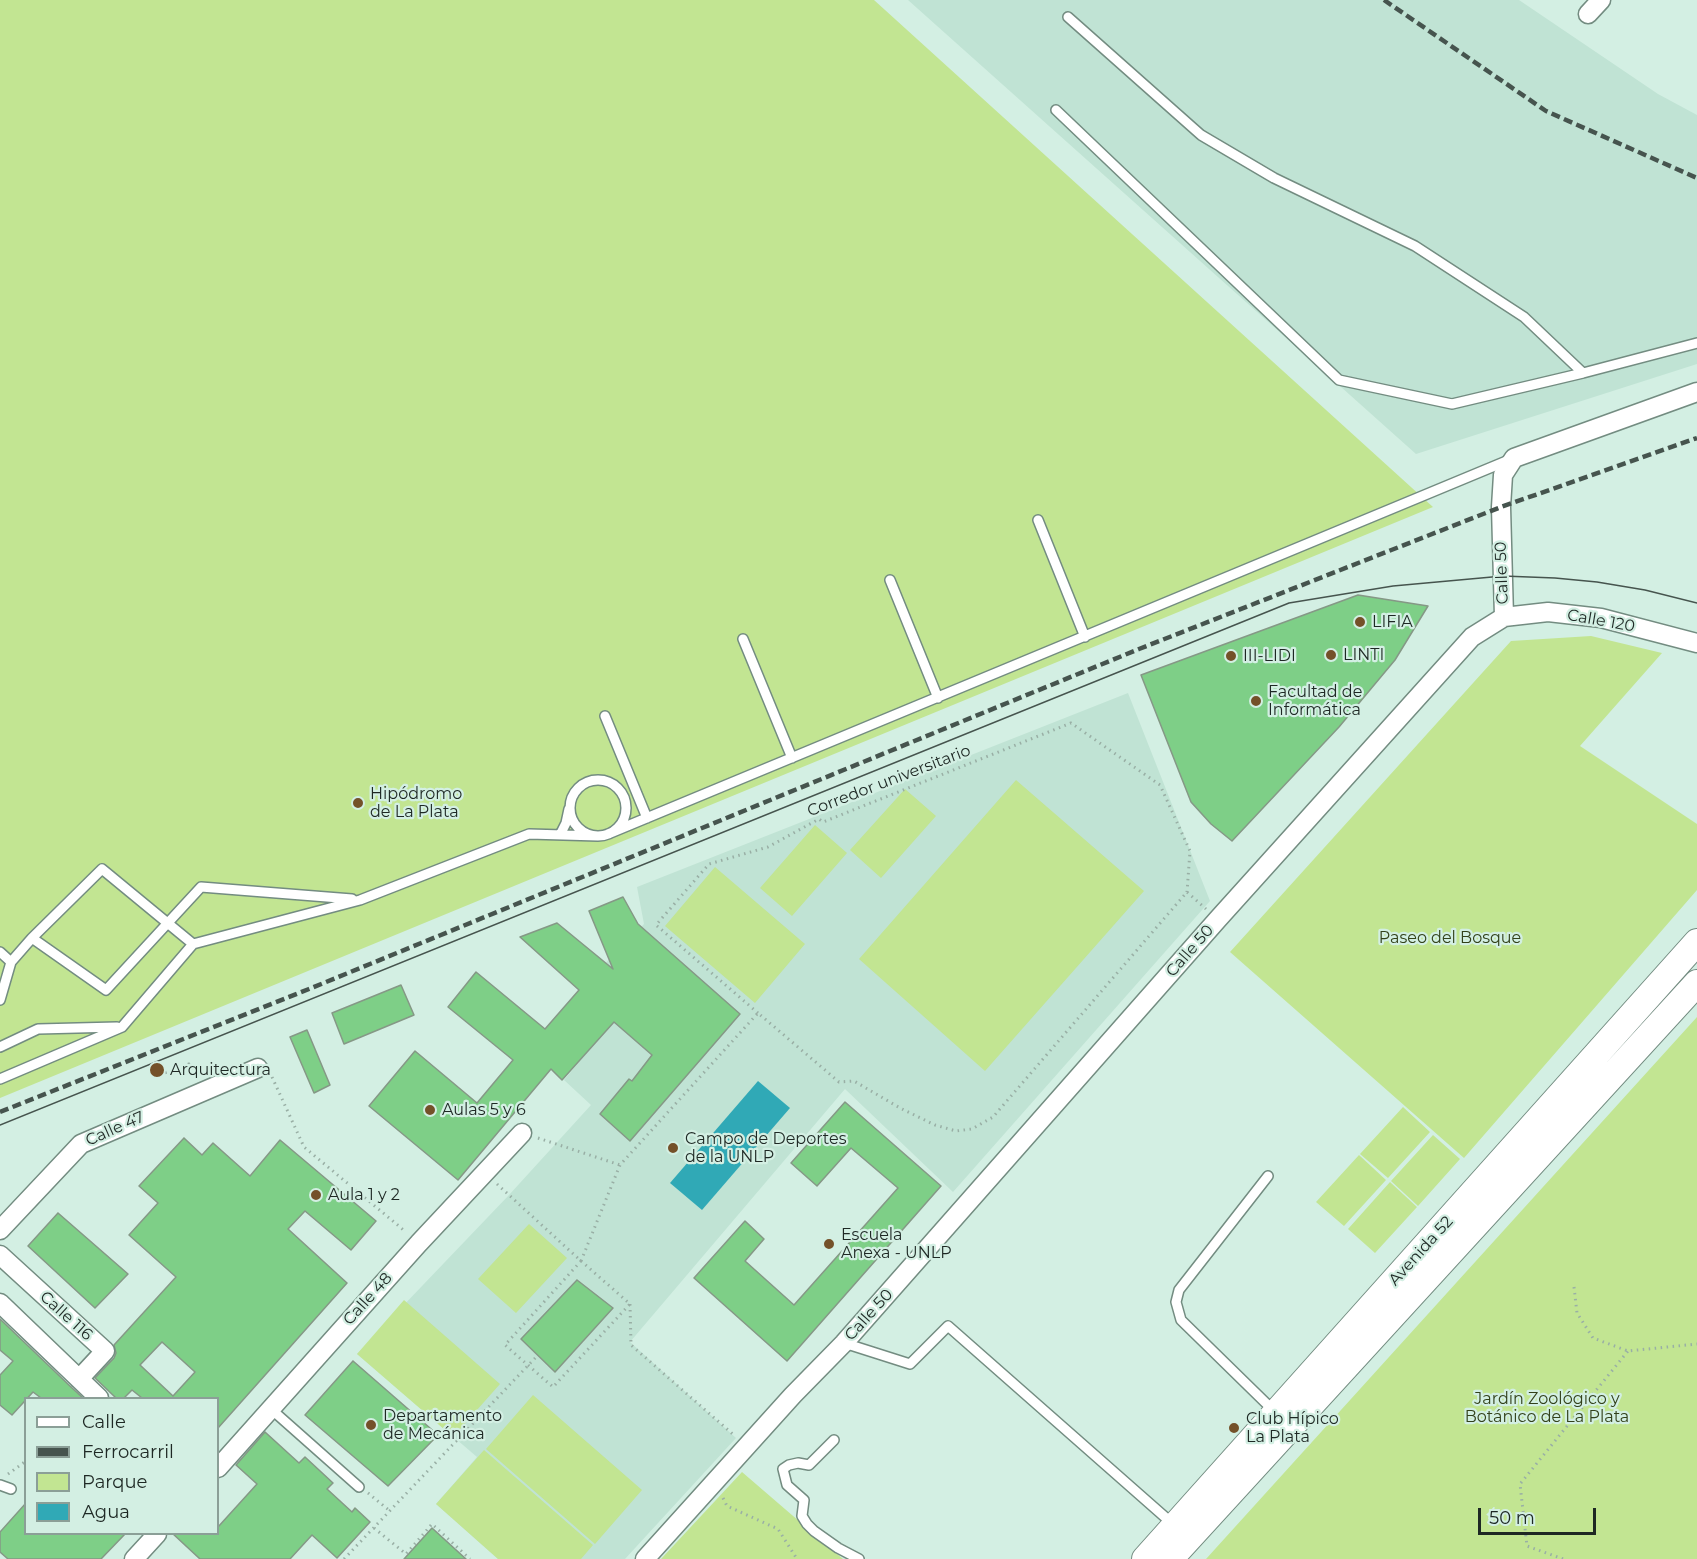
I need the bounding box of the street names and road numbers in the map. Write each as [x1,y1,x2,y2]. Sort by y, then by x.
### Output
street label: Calle 50 [1491,541,1513,605]
street label: Calle 120 [1566,606,1636,636]
street label: Corredor universitario [805,741,973,821]
street label: Calle 50 [1162,921,1218,981]
street label: Calle 47 [83,1108,147,1150]
street label: Avenida 52 [1385,1212,1457,1290]
street label: Calle 48 [339,1269,397,1329]
street label: Calle 50 [841,1285,897,1345]
street label: Calle 116 [36,1287,96,1345]

